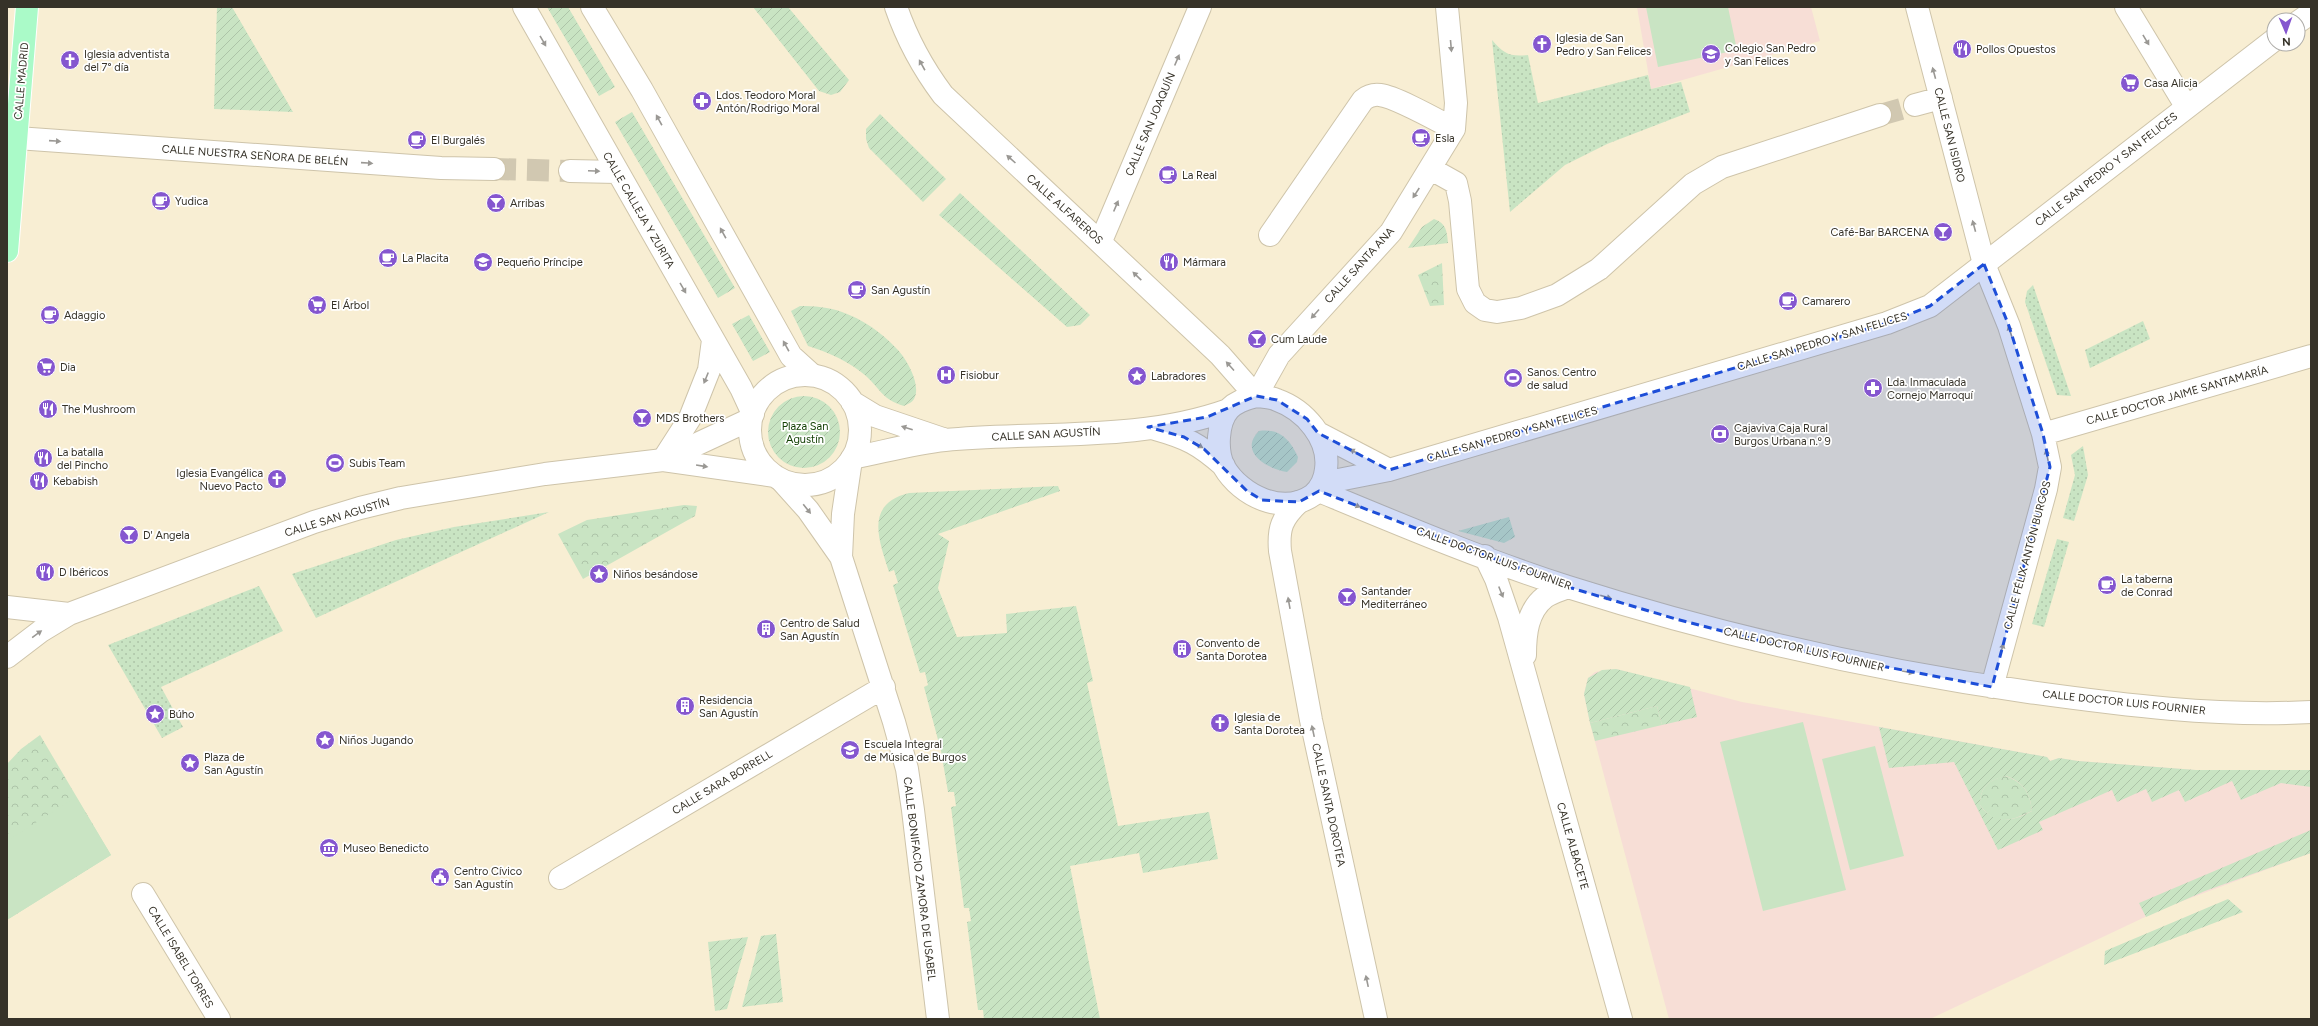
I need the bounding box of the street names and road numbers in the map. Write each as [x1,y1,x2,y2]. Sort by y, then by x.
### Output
street label: CALLE MADRID [12,41,31,120]
street label: CALLE SAN JOAQUÍN [1123,71,1178,178]
street label: CALLE SAN ISIDRO [1931,86,1968,184]
street label: CALLE SAN PEDRO Y SAN FELICES [2032,110,2180,229]
street label: CALLE NUESTRA SEÑORA DE BELÉN [161,141,349,169]
street label: CALLE CALLEJA Y ZURITA [600,150,677,271]
street label: CALLE ALFAREROS [1024,172,1106,247]
street label: CALLE SANTA ANA [1322,224,1397,306]
street label: CALLE SAN PEDRO Y SAN FELICES [1735,309,1909,374]
street label: CALLE DOCTOR JAIME SANTAMARÍA [2085,363,2270,428]
street label: CALLE SAN PEDRO Y SAN FELICES [1425,404,1599,465]
street label: CALLE SAN AGUSTÍN [991,425,1101,444]
street label: CALLE FÉLIX ANTÓN BURGOS [2000,479,2054,631]
street label: CALLE SAN AGUSTÍN [283,495,391,540]
street label: CALLE DOCTOR LUIS FOURNIER [1414,524,1573,593]
street label: CALLE DOCTOR LUIS FOURNIER [1722,625,1886,674]
street label: CALLE DOCTOR LUIS FOURNIER [2042,687,2206,718]
street label: CALLE SANTA DOROTEA [1309,742,1348,868]
street label: CALLE SARA BORRELL [670,747,775,817]
street label: CALLE BONIFACIO ZAMORA DE USABEL [901,776,938,982]
street label: CALLE ALBACETE [1554,801,1591,891]
street label: CALLE ISABEL TORRES [145,904,216,1011]

